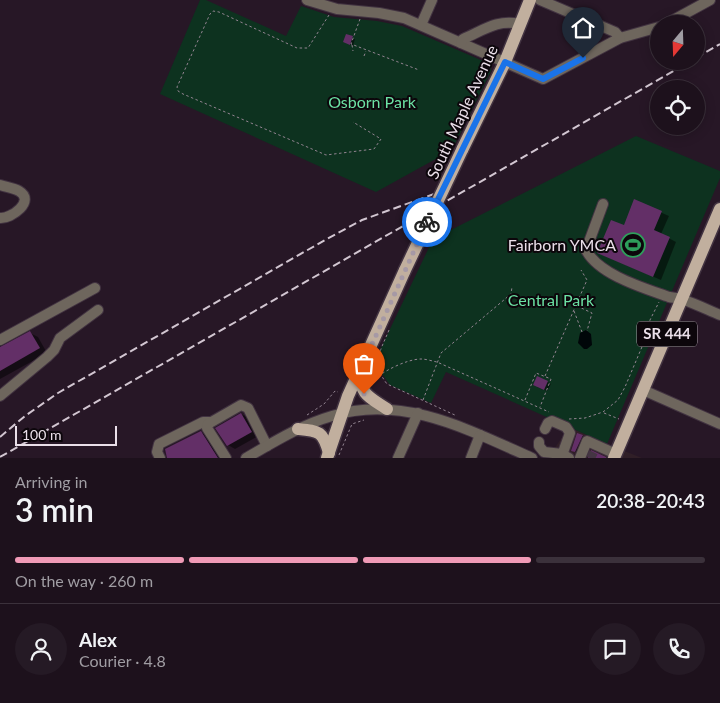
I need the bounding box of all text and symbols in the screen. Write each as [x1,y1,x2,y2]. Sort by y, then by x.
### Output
pin [562,7,604,58]
icon: home [569,14,597,42]
north arrow [650,15,705,70]
map controls [650,15,705,135]
street label: South Maple Avenue [422,42,501,182]
button: locate [650,80,705,135]
park label: Osborn Park [328,92,417,111]
courier [402,197,452,247]
icon: bike [413,208,441,236]
sports icon: Fairborn YMCA [620,232,646,258]
place label: Fairborn YMCA [508,235,616,254]
park label: Central Park [508,290,595,309]
road number: SR 444 [637,322,697,346]
pin [343,343,385,394]
icon: bag [350,350,378,378]
scale bar [15,423,118,446]
text: 100 m [22,426,61,443]
text: Arriving in [15,472,88,491]
text: 20:38–20:43 [596,489,705,512]
text: 3 min [15,490,94,529]
text: On the way · 260 m [15,571,153,590]
button: person [15,623,67,675]
button: chat [589,623,641,675]
button: phone [653,623,705,675]
text: Alex [79,628,117,651]
text: Courier · 4.8 [79,651,166,670]

